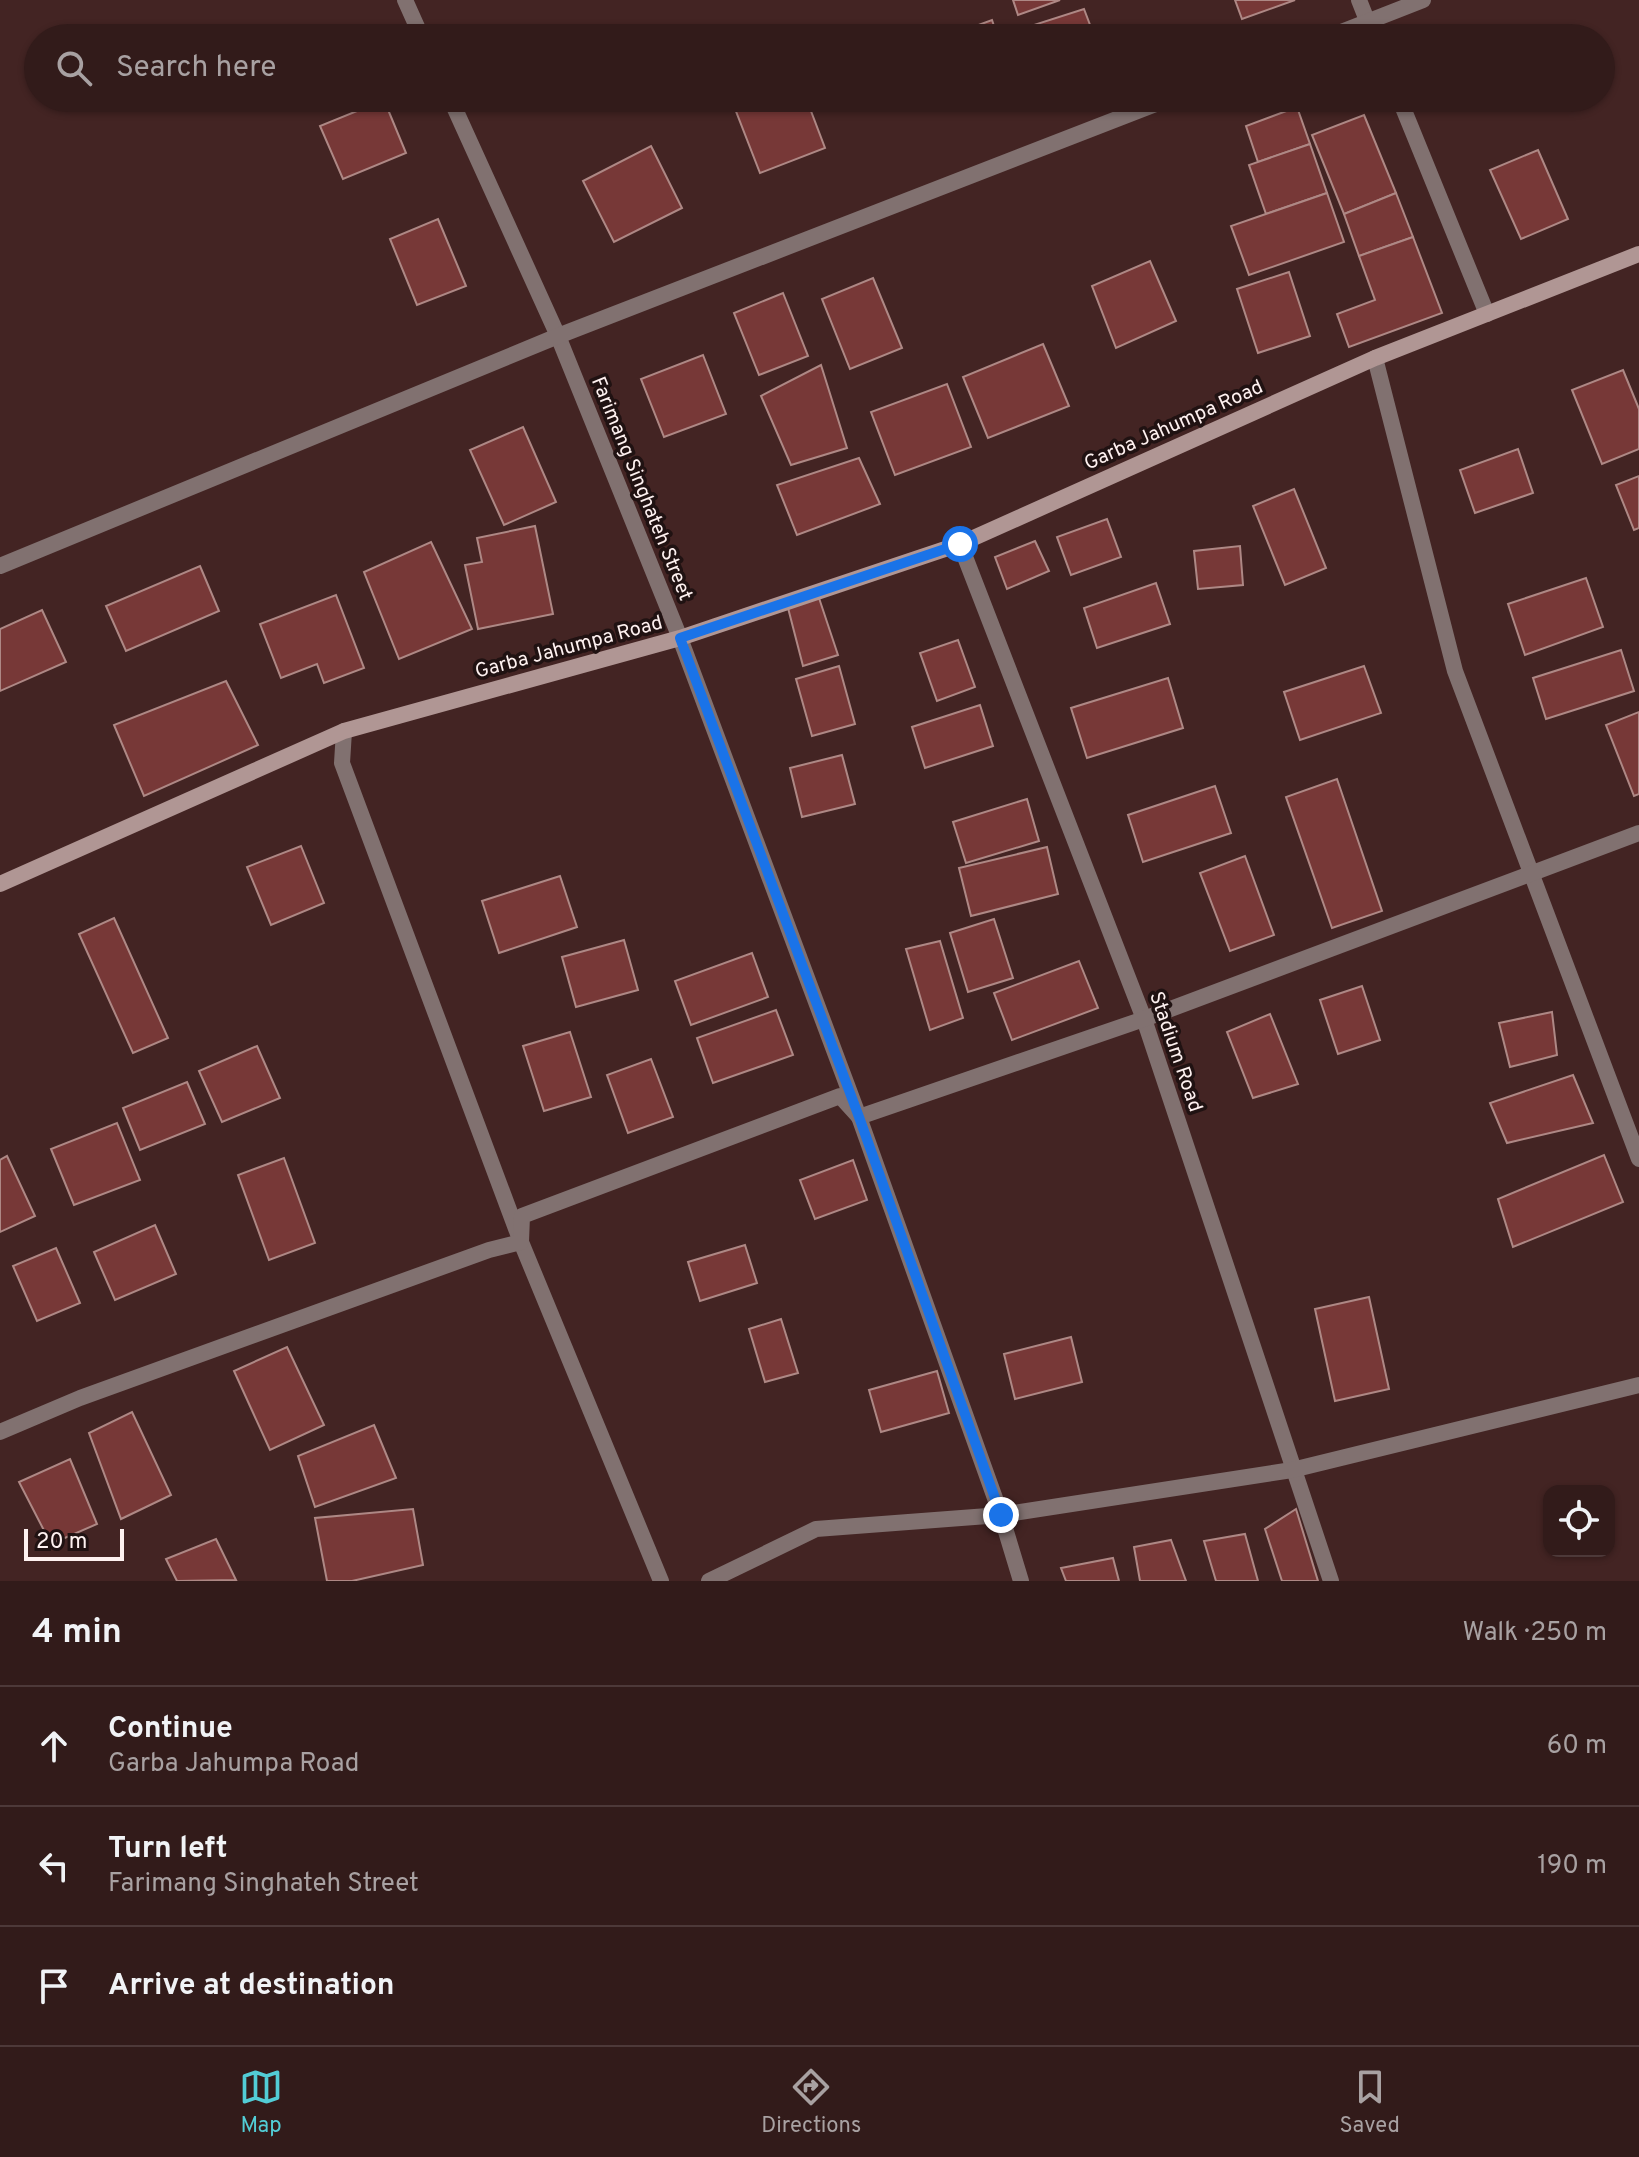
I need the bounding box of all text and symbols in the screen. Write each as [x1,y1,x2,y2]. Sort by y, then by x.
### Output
search box [24,24,1615,112]
icon: search [52,46,96,90]
text: Search here [116,50,276,87]
street label: Farimang Singhateh Street [584,373,698,605]
street label: Garba Jahumpa Road [1080,375,1268,477]
route start [942,526,978,562]
street label: Garba Jahumpa Road [472,610,666,686]
street label: Stadium Road [1142,988,1208,1116]
map controls [1543,1485,1615,1557]
button: locate [1543,1485,1615,1557]
route end [983,1497,1019,1533]
scale bar [24,1525,124,1561]
text: 20 m [36,1529,87,1556]
text: 4 min [32,1612,122,1655]
text: Walk · 250 m [1462,1617,1607,1650]
text: Continue [108,1711,233,1748]
icon: ahead [32,1724,76,1768]
text: 60 m [1547,1730,1607,1763]
text: Garba Jahumpa Road [108,1748,359,1781]
text: Turn left [108,1831,228,1868]
icon: left [32,1844,76,1888]
text: 190 m [1537,1850,1607,1883]
text: Farimang Singhateh Street [108,1868,419,1901]
icon: arrive [32,1964,76,2008]
text: Arrive at destination [108,1968,394,2005]
tab: Map [239,2065,283,2140]
tab: Directions [761,2065,861,2140]
tab: Saved [1339,2065,1400,2140]

